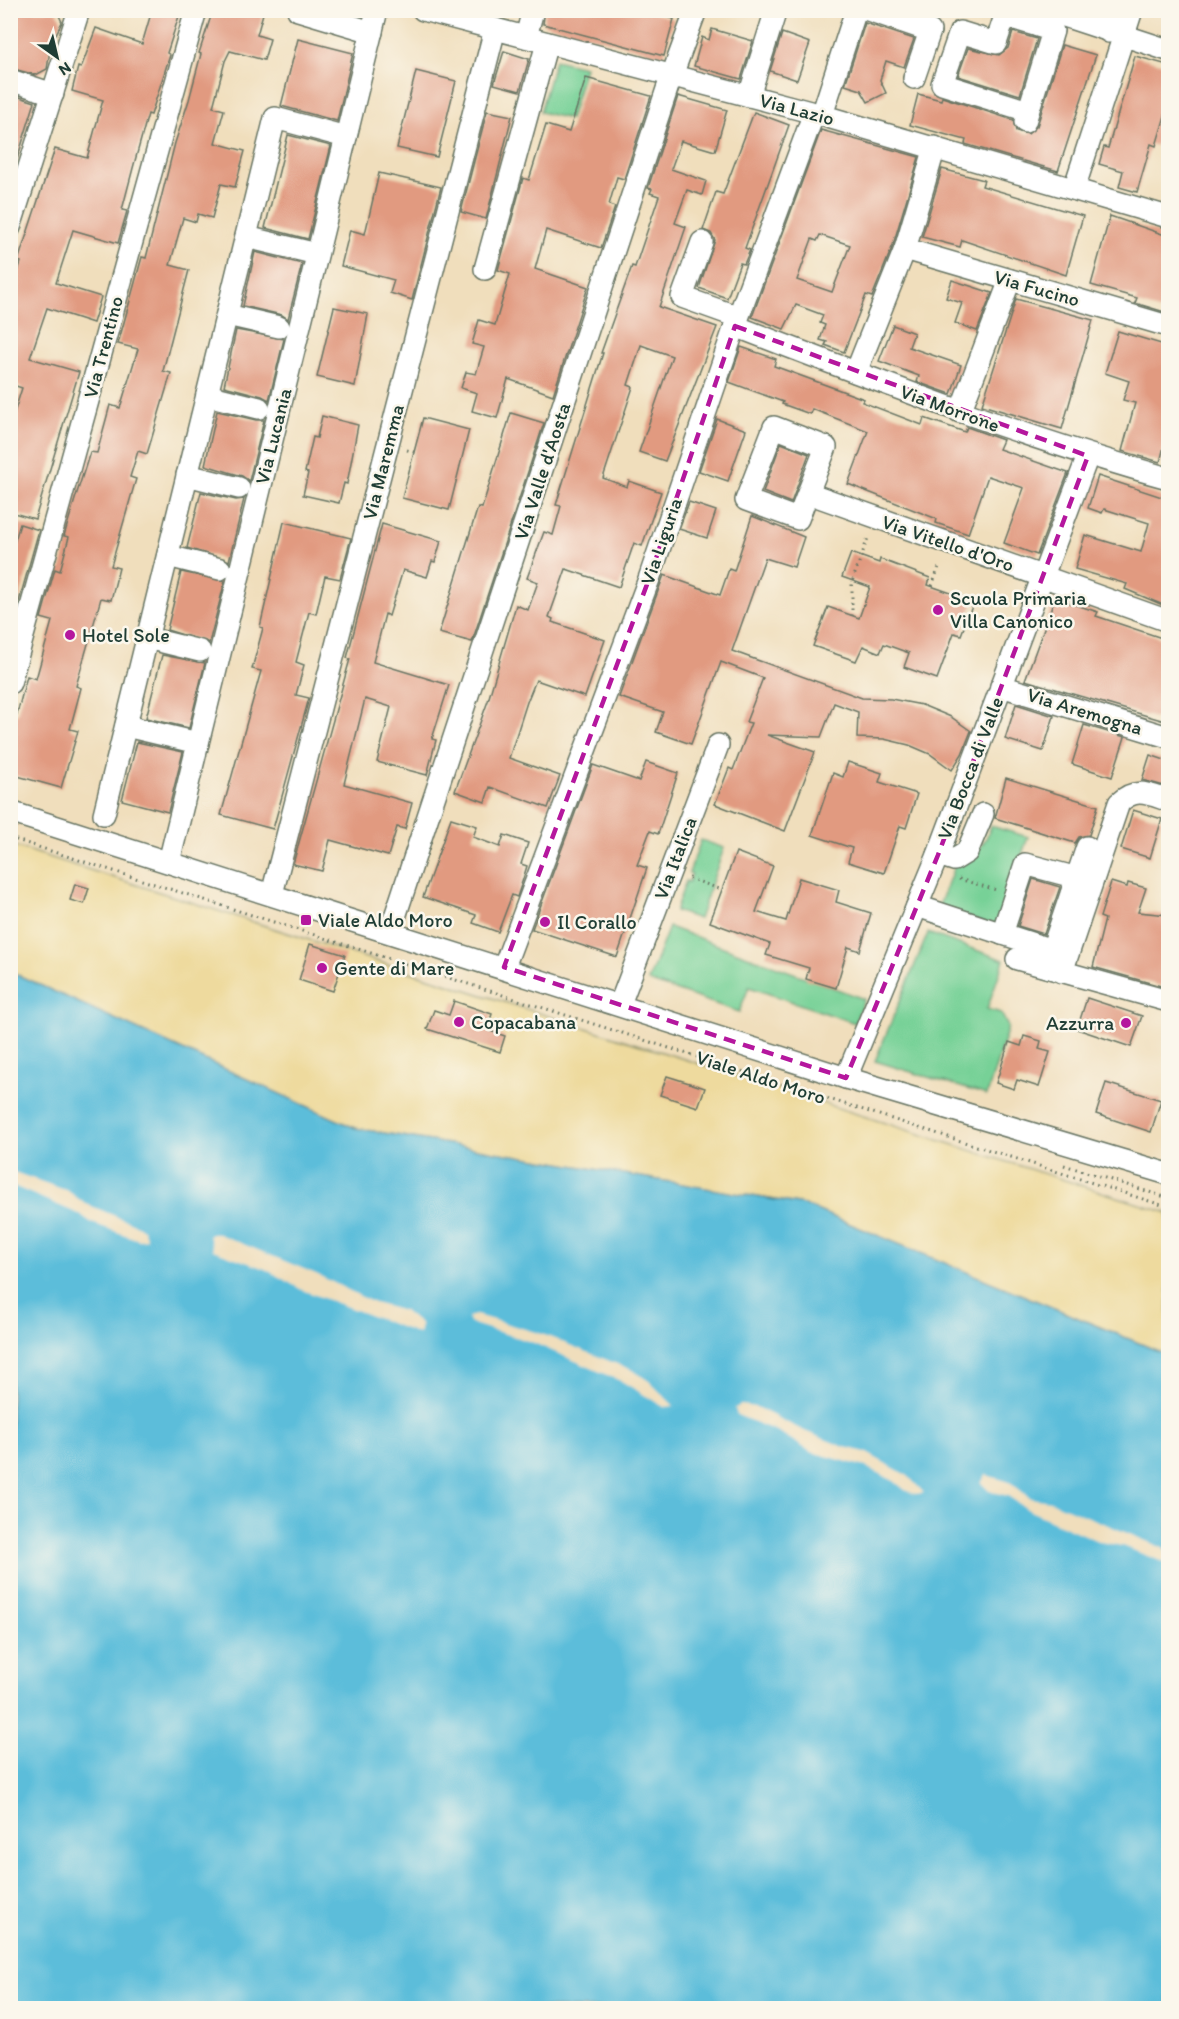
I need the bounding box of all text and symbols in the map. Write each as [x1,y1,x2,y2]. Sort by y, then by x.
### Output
north arrow [27,27,87,87]
text: N [55,58,75,80]
street label: Via Lazio [757,88,837,130]
street label: Via Fucino [991,264,1083,312]
street label: Via Trentino [78,293,128,401]
street label: Via Morrone [897,379,1003,437]
street label: Via Lucania [249,385,297,487]
street label: Via Valle d'Aosta [508,399,576,543]
street label: Via Maremma [357,402,409,522]
street label: Via Liguria [635,494,687,588]
street label: Via Vitello d'Oro [879,509,1017,577]
place label: Scuola Primaria Villa Canonico [950,586,1087,633]
marker: Scuola Primaria Villa Canonico [931,603,945,617]
place label: Hotel Sole [82,623,170,647]
marker: Hotel Sole [63,628,77,642]
street label: Via Aremogna [1024,682,1146,740]
street label: Via Bocca di Valle [932,693,1008,843]
street label: Via Italica [648,813,702,903]
place label: Viale Aldo Moro [318,908,453,932]
place label: Il Corallo [557,910,637,934]
marker: Viale Aldo Moro [299,913,313,927]
marker: Il Corallo [538,915,552,929]
place label: Gente di Mare [334,956,454,980]
marker: Gente di Mare [315,961,329,975]
place label: Copacabana [471,1010,576,1034]
place label: Azzurra [1046,1011,1114,1035]
marker: Copacabana [452,1015,466,1029]
marker: Azzurra [1119,1016,1133,1030]
street label: Viale Aldo Moro [693,1045,829,1109]

